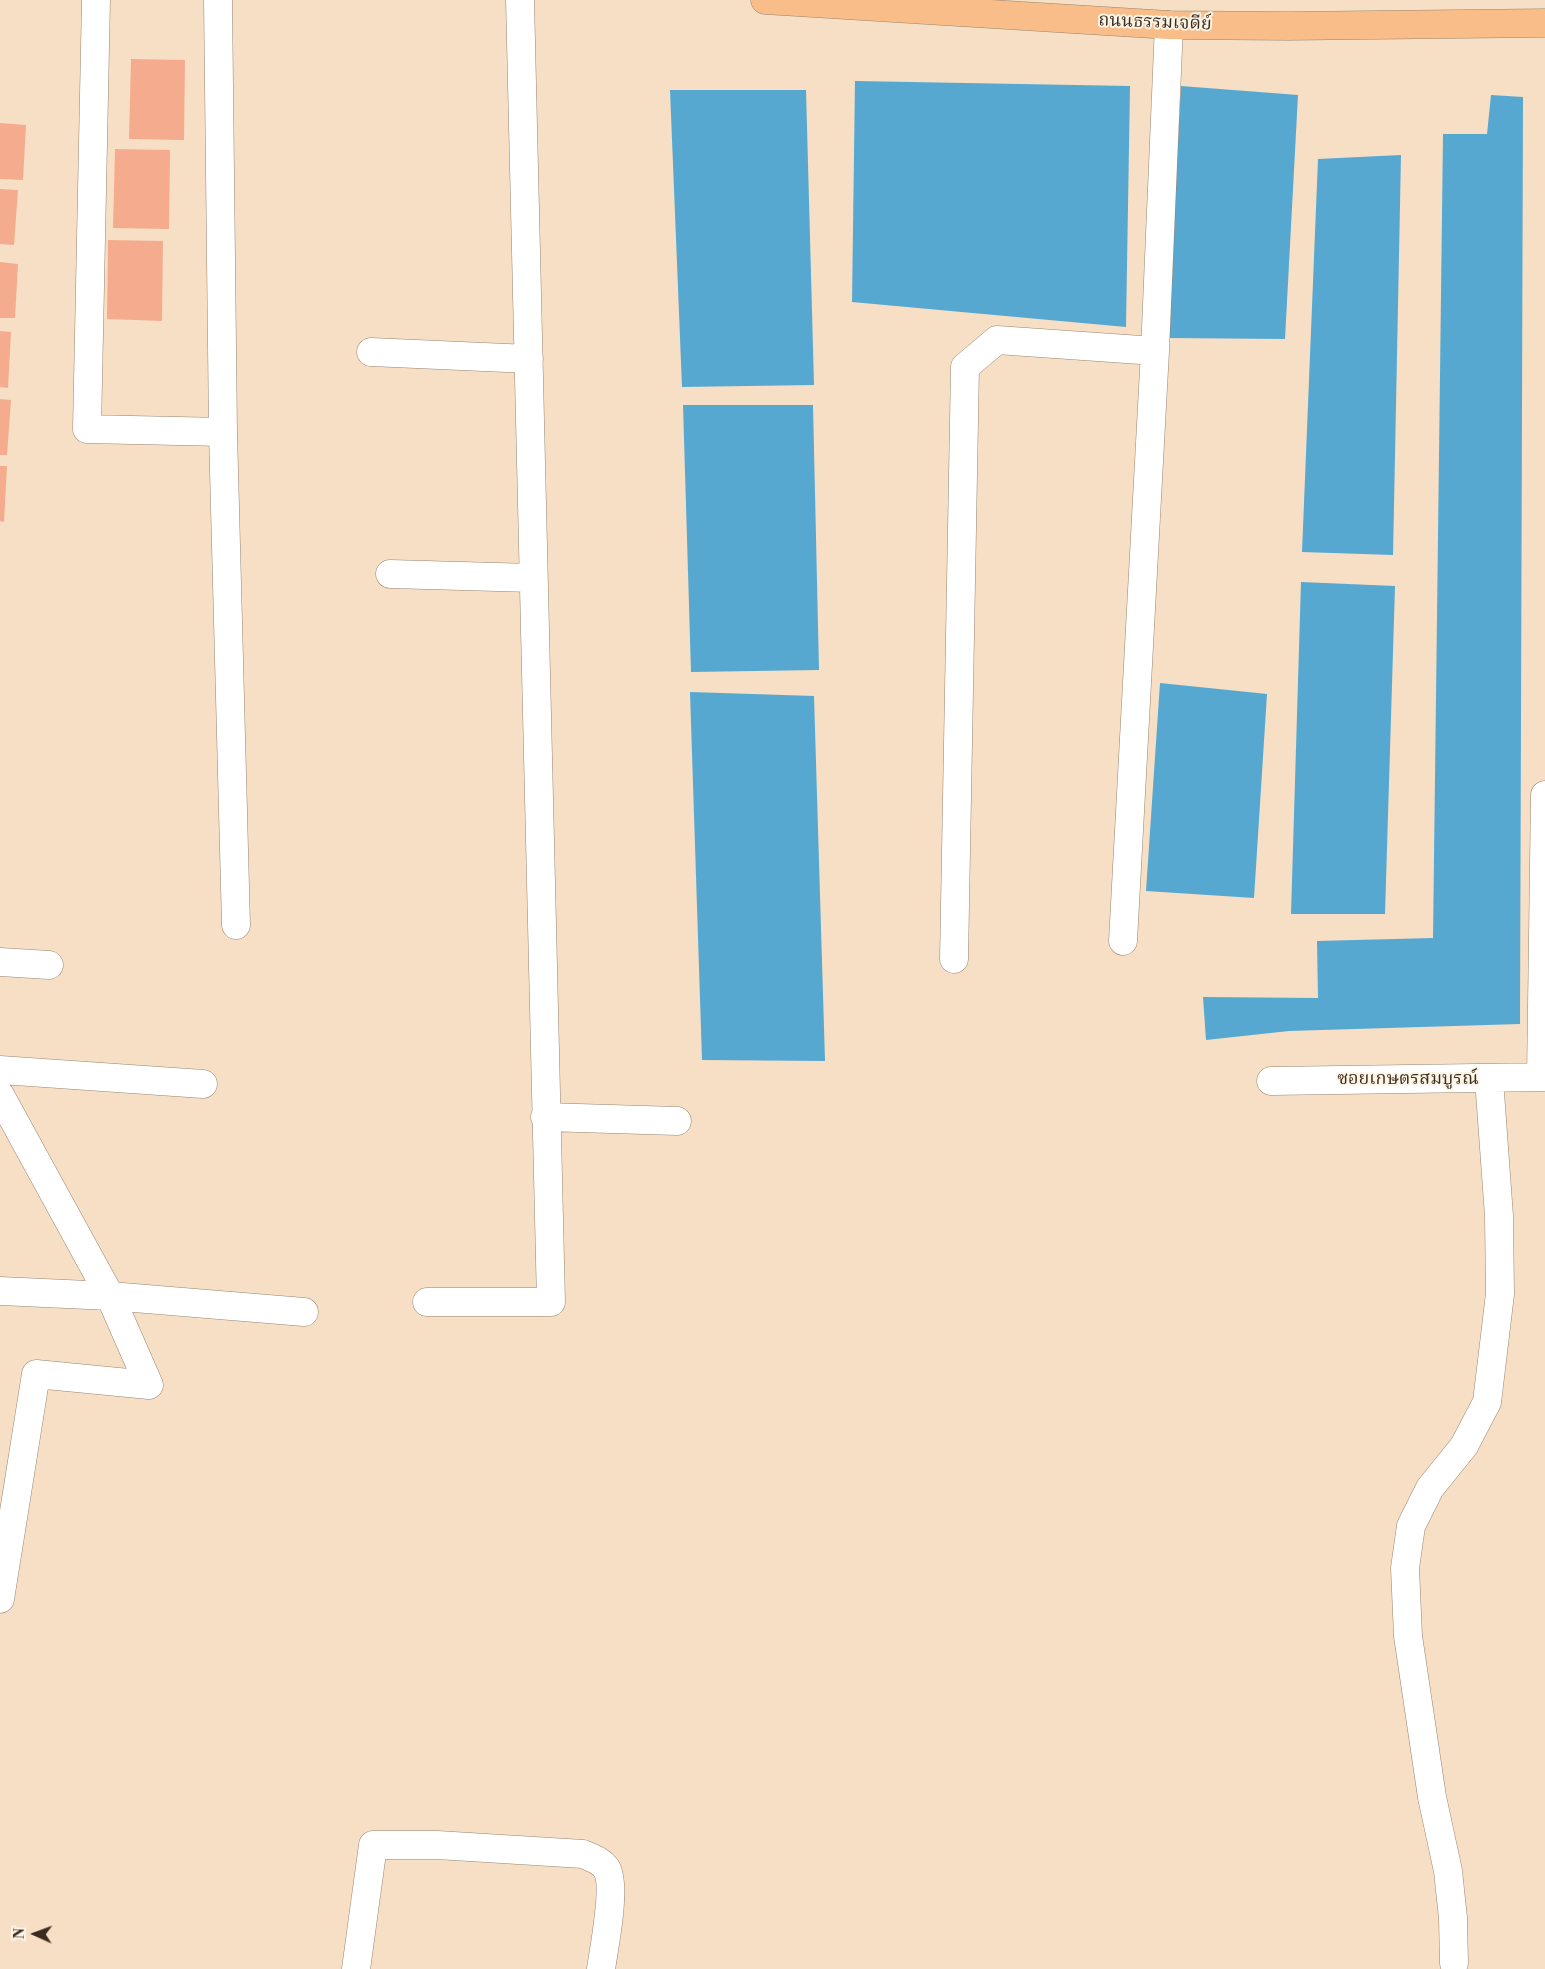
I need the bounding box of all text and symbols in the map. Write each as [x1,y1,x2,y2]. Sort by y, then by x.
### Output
street label: ถนนธรรมเจดีย์ [1098,10,1212,36]
street label: ซอยเกษตรสมบูรณ์ [1337,1069,1479,1091]
north arrow [10,1909,60,1959]
text: N [11,1928,29,1939]

